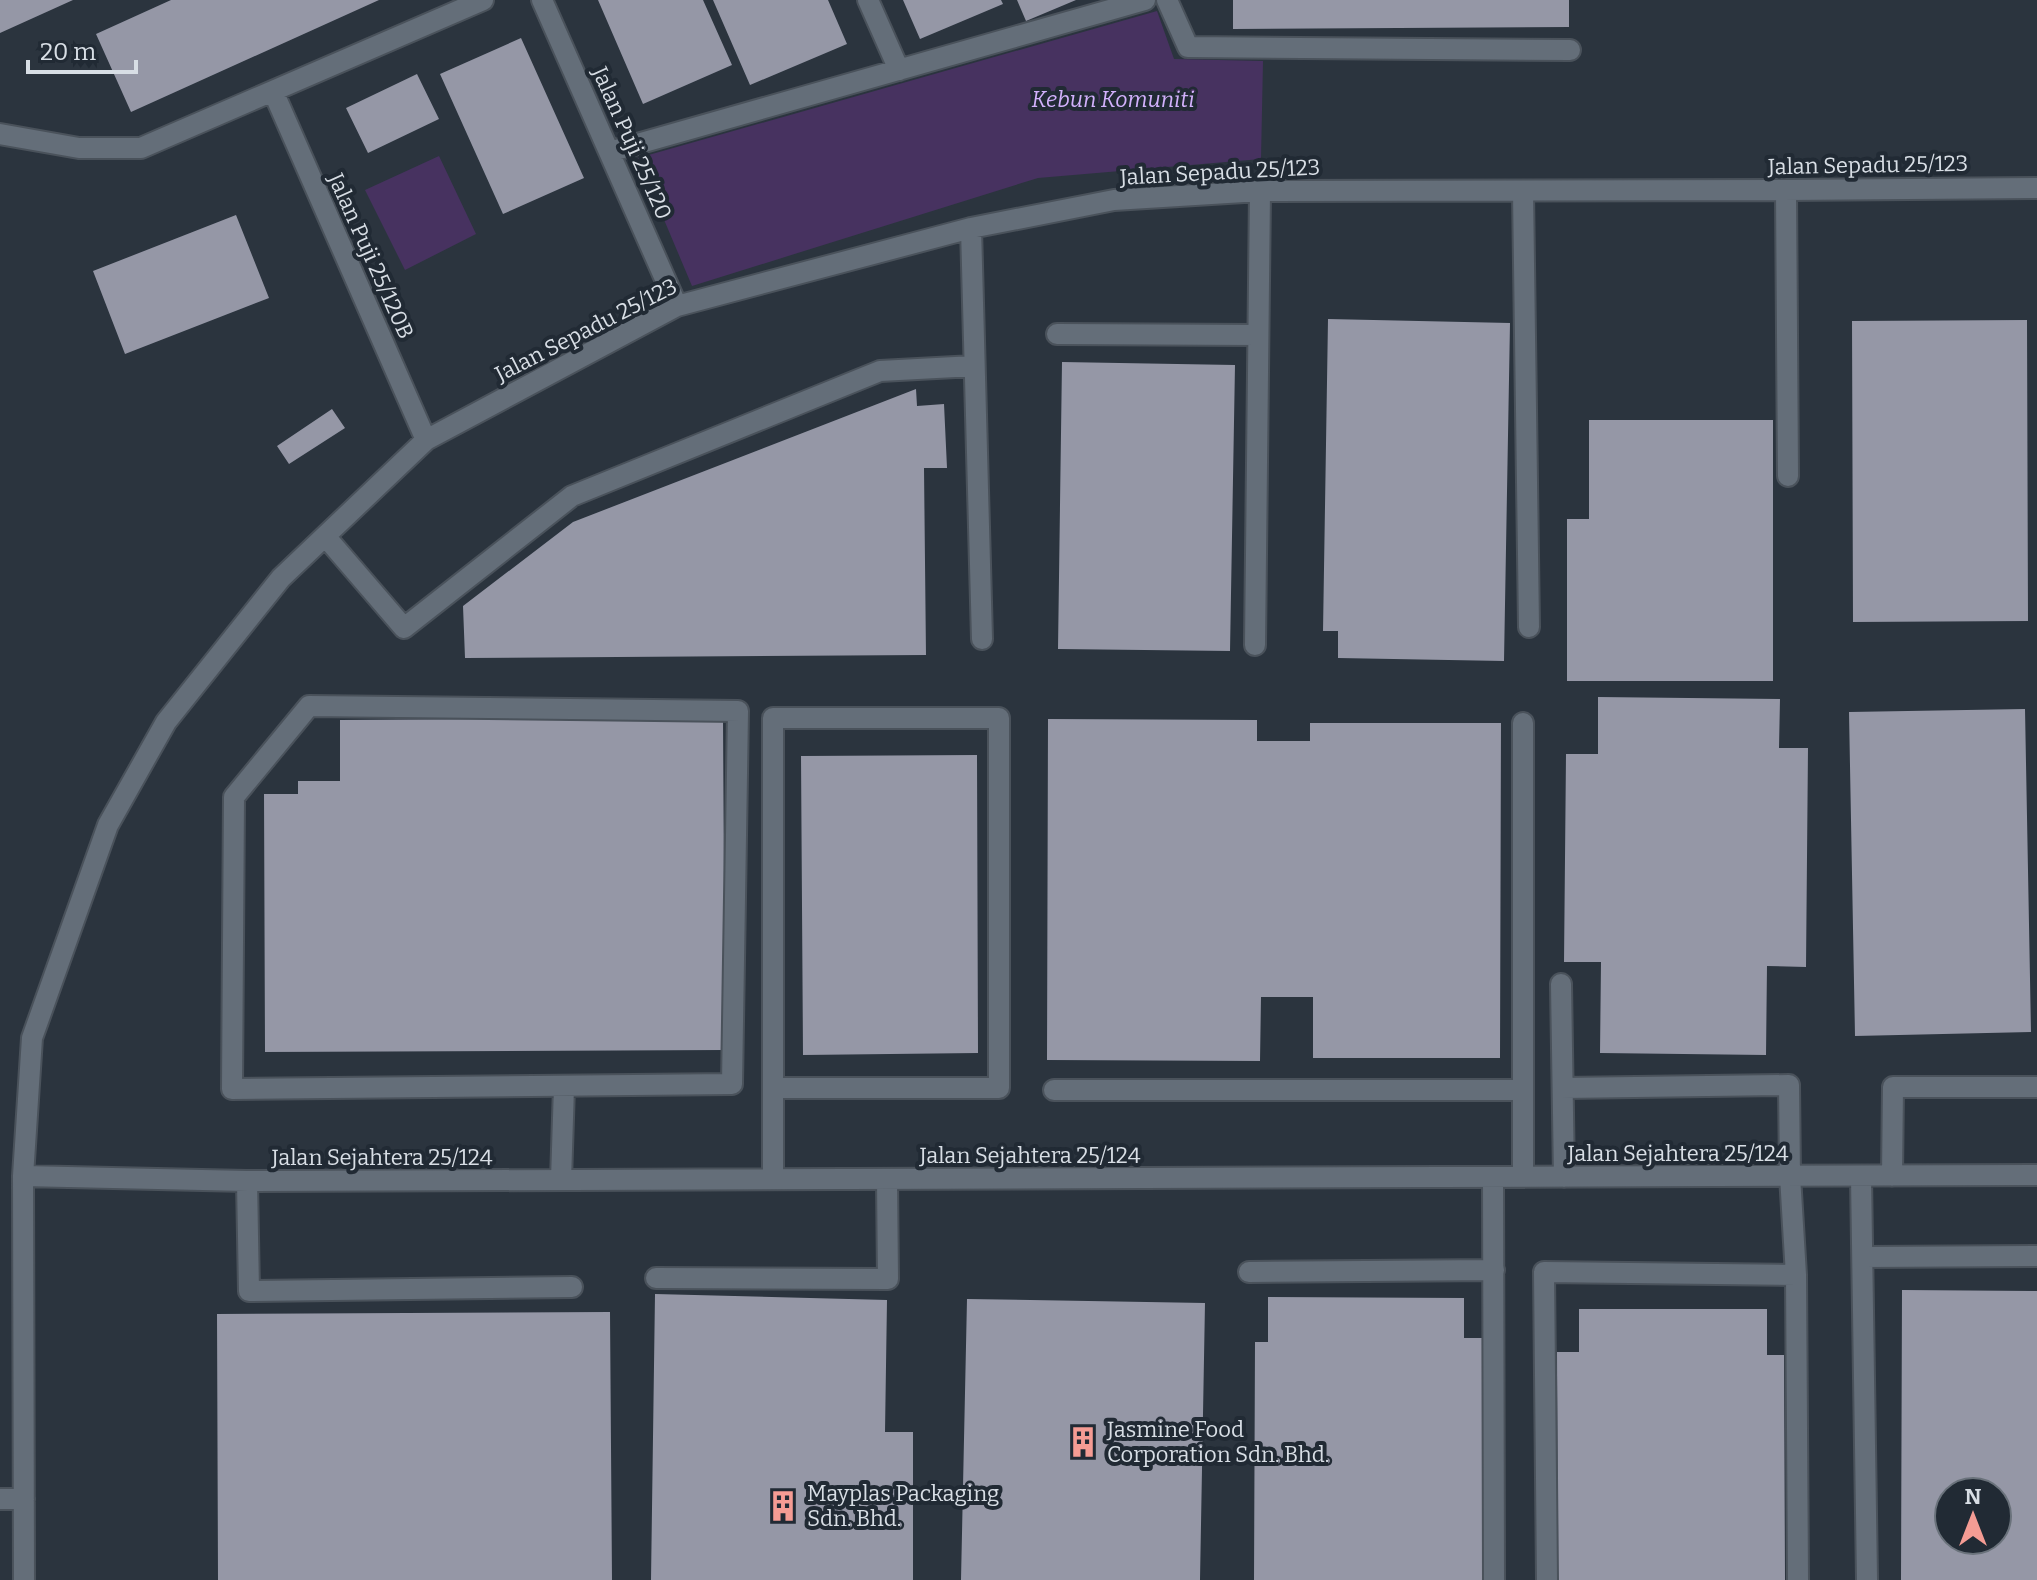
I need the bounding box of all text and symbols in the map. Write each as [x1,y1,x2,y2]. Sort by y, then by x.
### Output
scale bar [28,24,136,74]
text: 20 m [40,38,96,66]
street label: Jalan Puji 25/120 [586,62,678,224]
park label: Kebun Komuniti [1032,86,1194,113]
street label: Jalan Sepadu 25/123 [1767,150,1968,180]
street label: Jalan Sepadu 25/123 [1118,153,1321,191]
street label: Jalan Puji 25/120B [322,168,420,343]
street label: Jalan Sepadu 25/123 [490,272,681,388]
street label: Jalan Sejahtera 25/124 [1566,1140,1789,1167]
street label: Jalan Sejahtera 25/124 [918,1142,1141,1169]
street label: Jalan Sejahtera 25/124 [270,1144,493,1171]
place label: Jasmine Food Corporation Sdn. Bhd. [1106,1416,1329,1468]
building icon: Jasmine Food Corporation Sdn. Bhd. [1066,1425,1100,1459]
north arrow [1933,1476,2013,1556]
place label: Mayplas Packaging Sdn. Bhd. [807,1480,999,1532]
text: N [1965,1483,1982,1510]
building icon: Mayplas Packaging Sdn. Bhd. [766,1489,800,1523]

